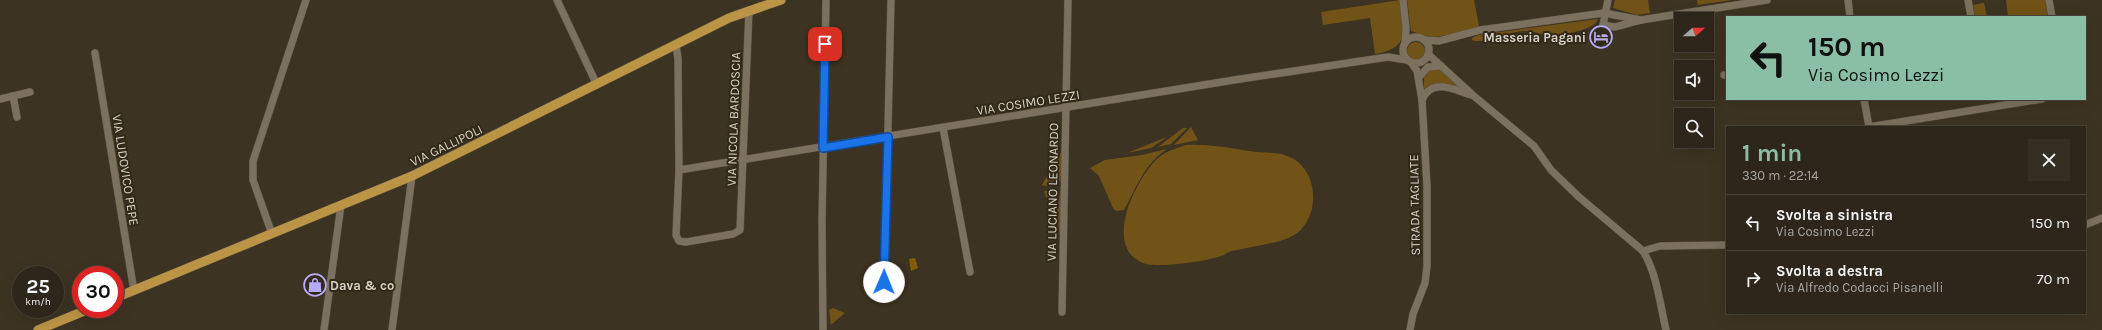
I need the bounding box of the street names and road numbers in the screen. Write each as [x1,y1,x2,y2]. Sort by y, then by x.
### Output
street label: VIA NICOLA BARDOSCIA [724,51,743,186]
street label: VIA COSIMO LEZZI [975,87,1081,118]
street label: VIA LUDOVICO PEPE [109,113,142,227]
street label: VIA GALLIPOLI [408,122,485,169]
street label: VIA LUCIANO LEONARDO [1044,123,1061,261]
street label: STRADA TAGLIATE [1406,154,1423,256]

